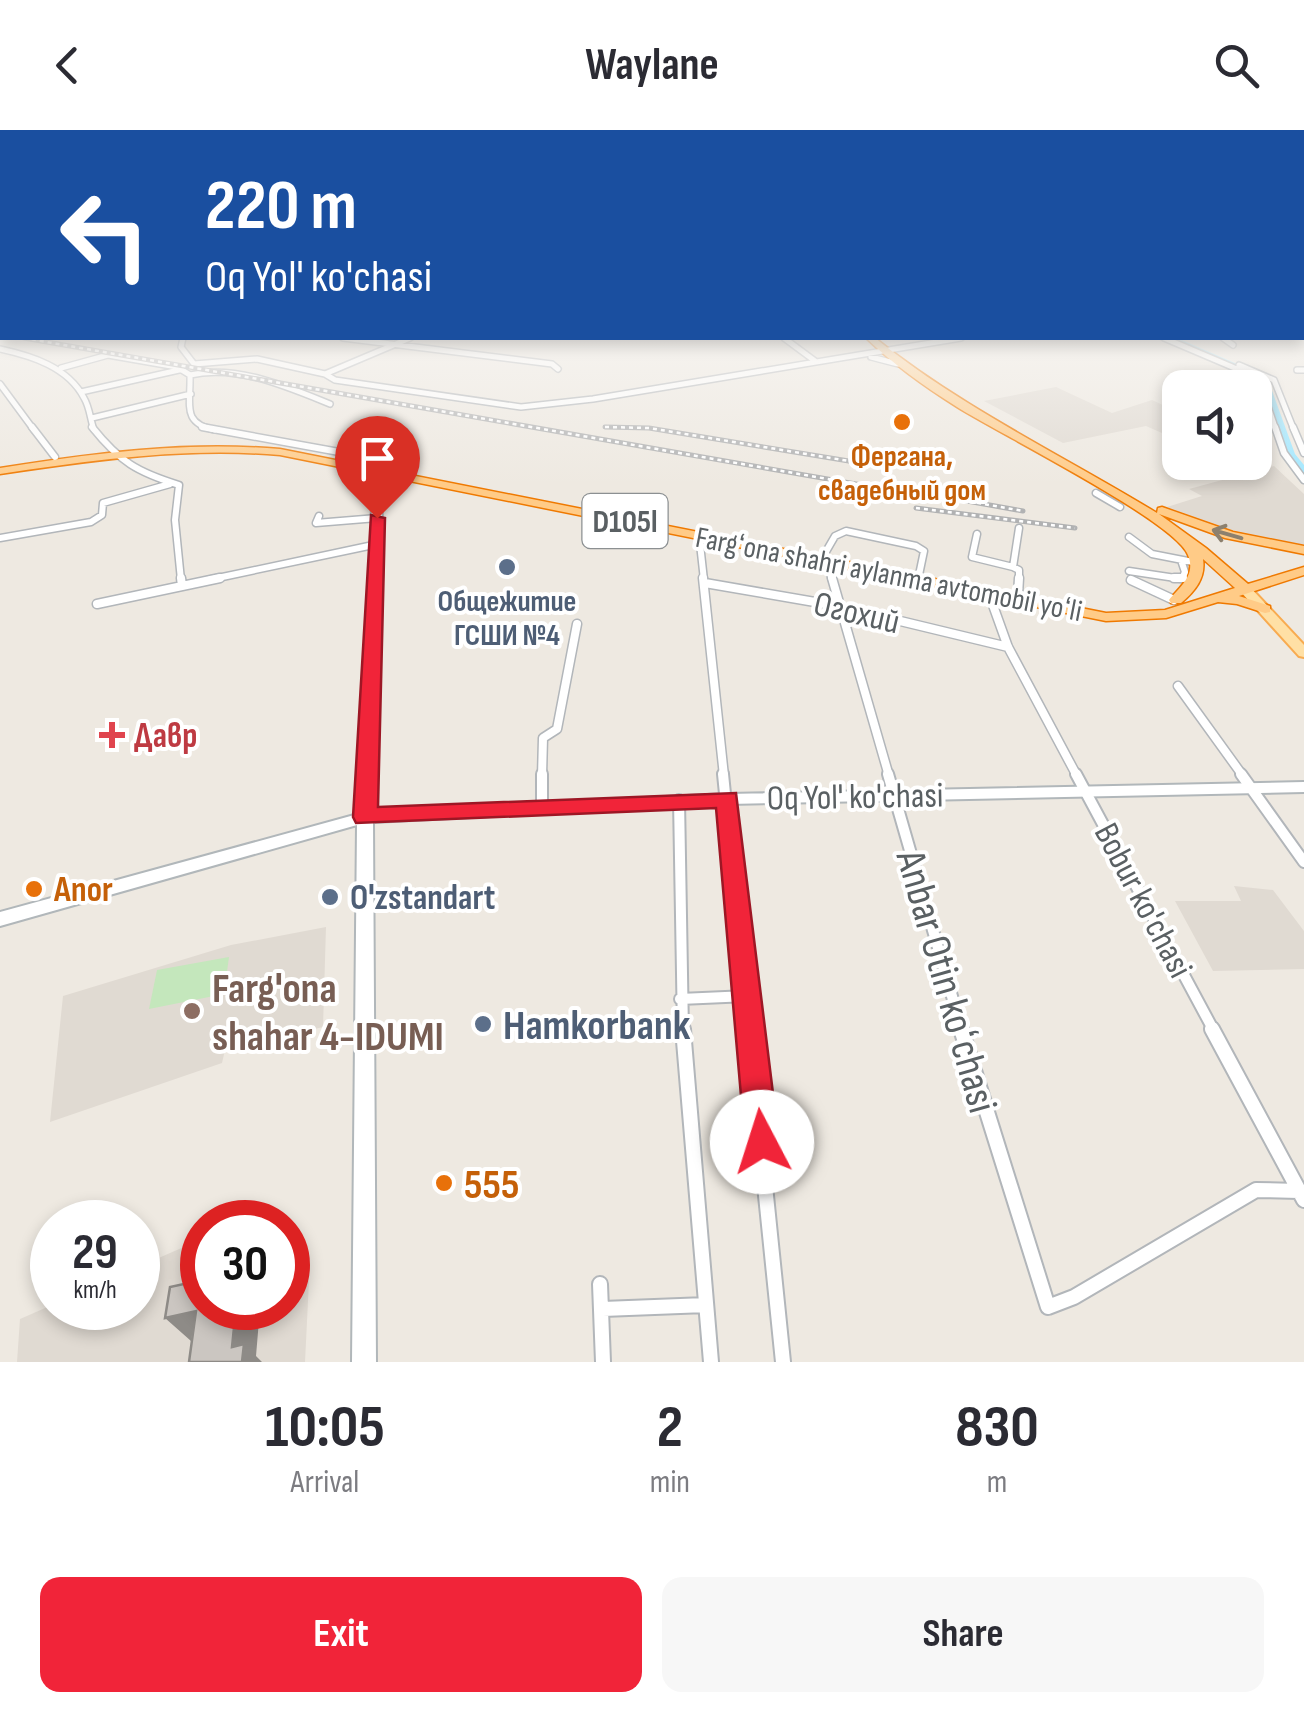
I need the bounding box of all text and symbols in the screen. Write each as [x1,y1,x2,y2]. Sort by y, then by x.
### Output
icon: back [40,38,95,93]
text: Waylane [585,38,719,93]
icon: search [1209,38,1264,93]
text: 220 m [205,165,357,249]
icon: left [40,170,170,300]
text: Oq Yol' ko'chasi [205,250,432,305]
map controls [1162,370,1272,480]
button: sound [1162,370,1272,480]
marker: Фергана, свадебный дом [891,411,913,433]
pin [335,416,420,519]
icon: arrive [350,431,405,486]
place label: Фергана, свадебный дом [818,439,986,509]
road number: D105l [582,494,668,548]
street label: Fargʻona shahri aylanma avtomobil yoʻli [693,520,1085,630]
one-way arrow [1212,523,1243,542]
marker: Общежитие ГСШИ №4 [496,556,518,578]
street label: Огохий [810,583,904,644]
place label: Общежитие ГСШИ №4 [438,584,576,654]
place label: Давр [134,715,197,758]
marker: Давр [99,722,125,748]
street label: Oq Yol' ko'chasi [766,774,944,821]
street label: Bobur ko'chasi [1084,816,1201,986]
street label: Anbar Otin koʻchasi [883,843,1007,1119]
place label: Anor [53,869,113,912]
place label: O'zstandart [350,877,495,920]
marker: Anor [23,878,45,900]
marker: O'zstandart [319,886,341,908]
place label: Farg'ona shahar 4-IDUMI [212,964,444,1063]
marker: Farg'ona shahar 4-IDUMI [181,1000,203,1022]
place label: Hamkorbank [503,1001,691,1052]
marker: Hamkorbank [472,1013,494,1035]
position arrow [710,1090,814,1194]
place label: 555 [464,1160,519,1211]
marker: 555 [433,1172,455,1194]
speed limit sign: 30 [180,1200,310,1330]
text: 29 [72,1223,118,1283]
text: km/h [73,1275,117,1306]
text: 10:05 [265,1392,385,1464]
text: 2 [657,1392,683,1464]
text: 830 [955,1392,1039,1464]
text: Arrival [291,1463,359,1502]
text: min [650,1463,690,1502]
text: m [987,1463,1007,1502]
button: Exit [40,1577,642,1692]
button: Share [662,1577,1264,1692]

